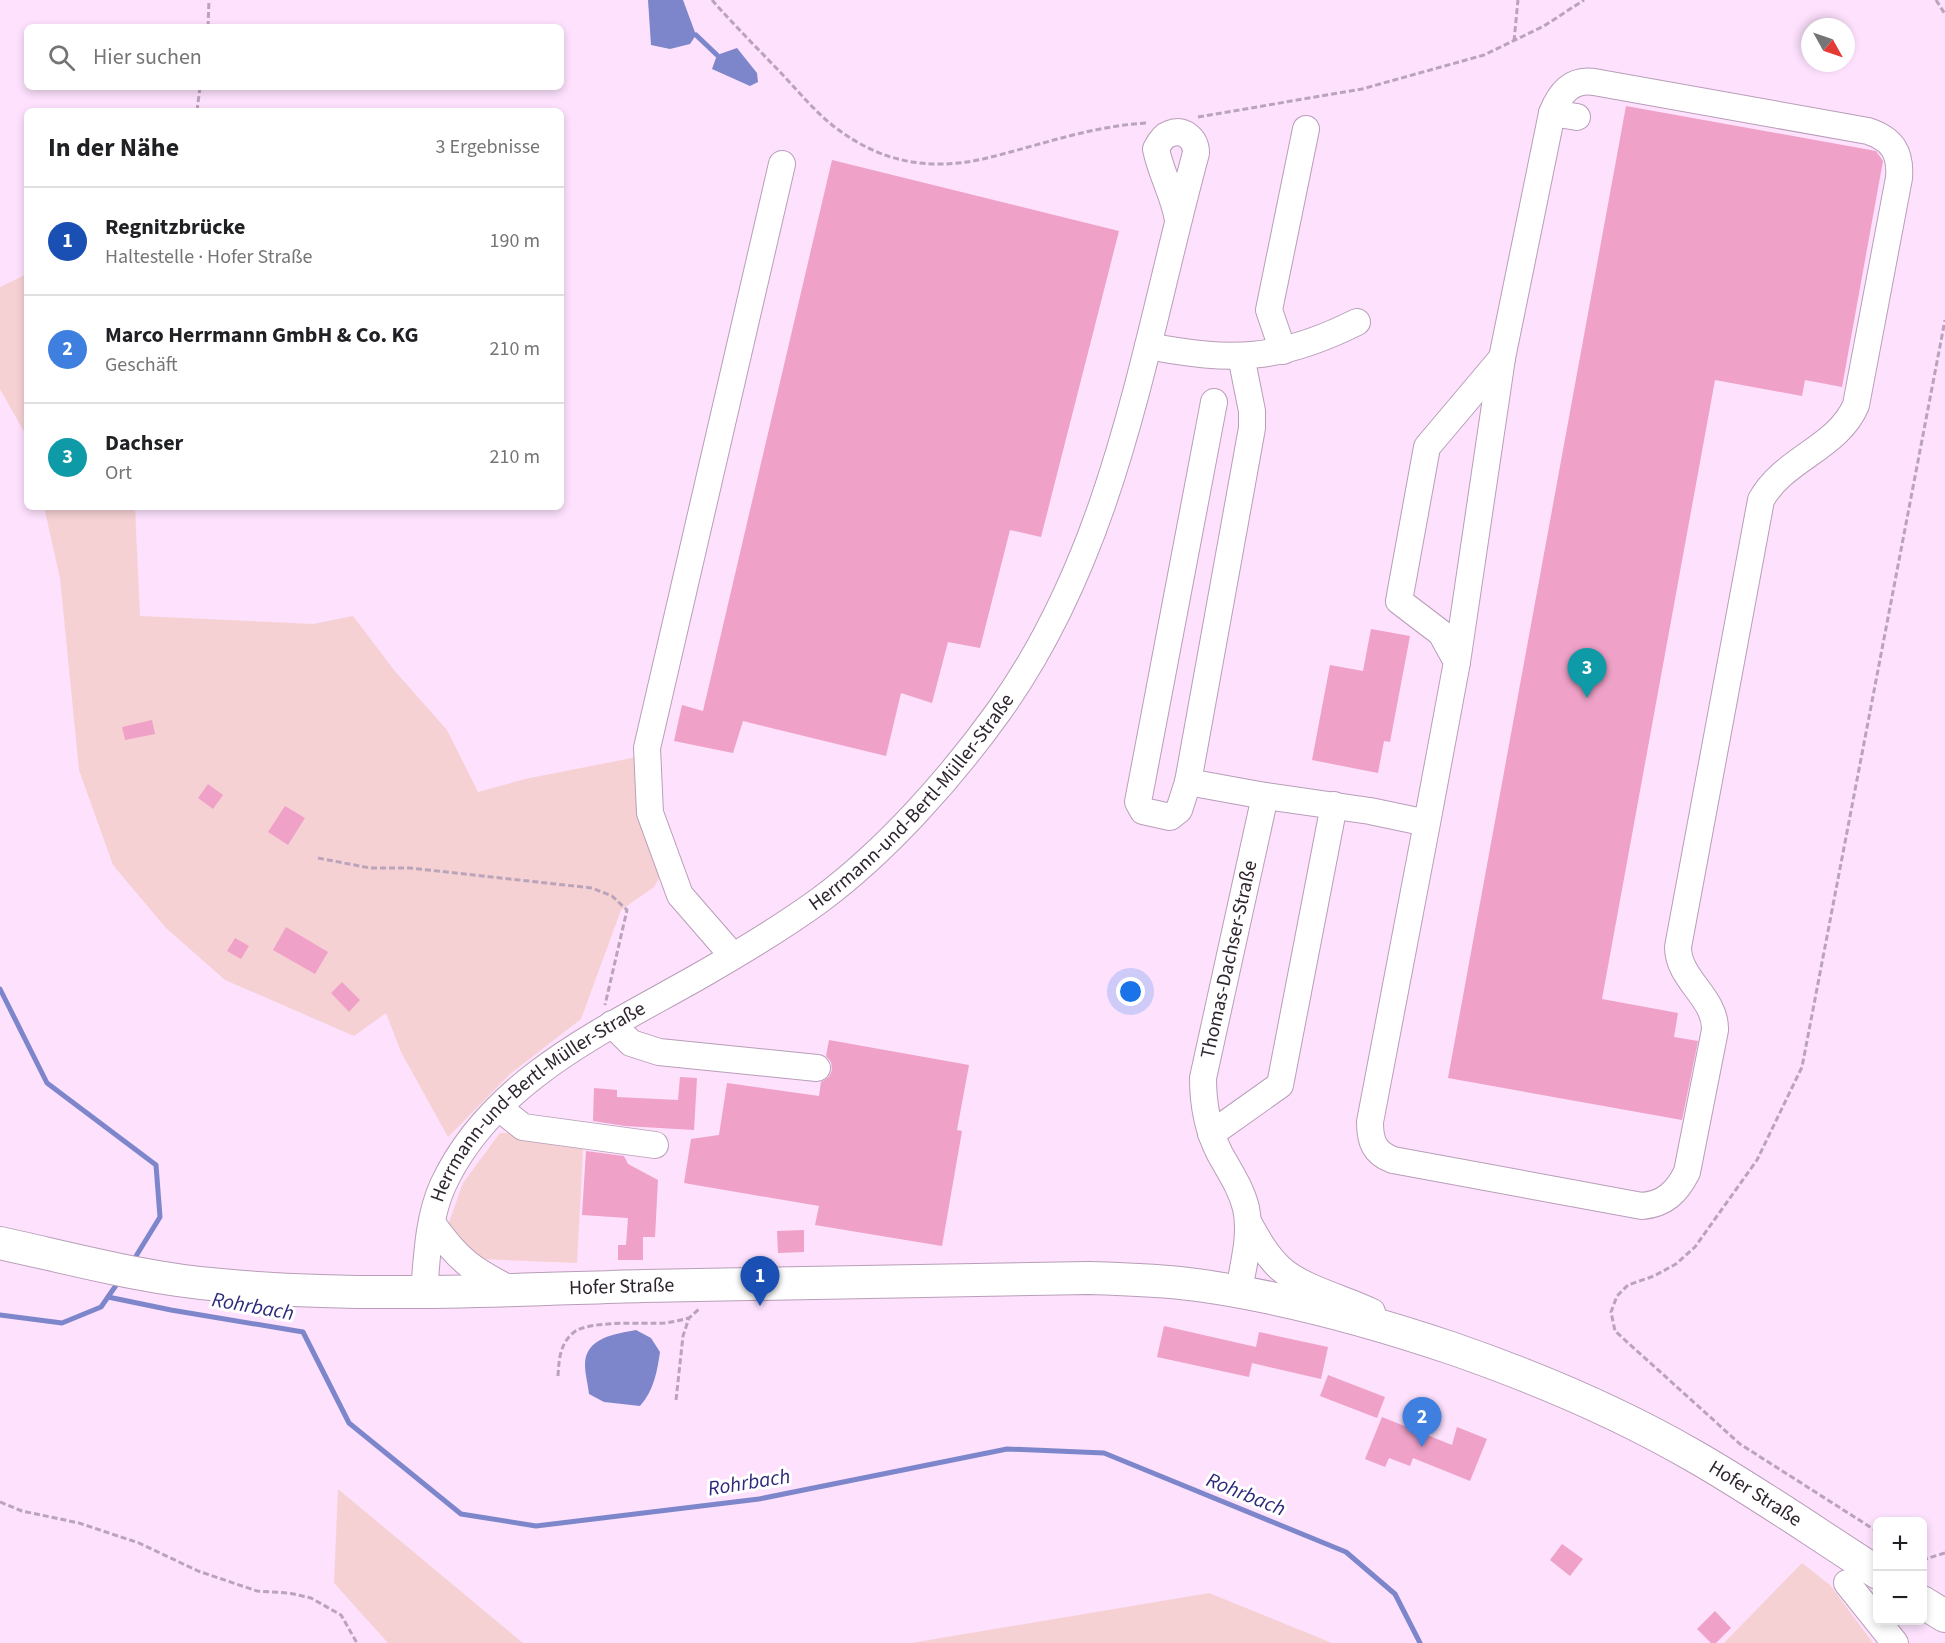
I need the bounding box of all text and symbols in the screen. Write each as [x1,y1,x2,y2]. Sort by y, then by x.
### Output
north arrow [1801,18,1855,72]
search box [24,24,564,90]
icon: search [45,41,78,74]
text: Hier suchen [93,41,202,73]
text: In der Nähe [48,129,179,166]
text: 3 Ergebnisse [435,133,540,161]
text: Regnitzbrücke [105,211,245,243]
text: 1 [62,227,73,255]
text: 190 m [490,227,540,255]
text: Haltestelle · Hofer Straße [105,243,312,271]
text: Marco Herrmann GmbH & Co. KG [105,319,419,351]
text: 2 [62,335,73,363]
text: 210 m [490,335,540,363]
text: Geschäft [105,351,178,379]
text: Dachser [105,427,183,459]
text: 3 [62,443,73,471]
text: 210 m [490,443,540,471]
text: Ort [105,459,132,487]
pin: 3 [1568,648,1606,698]
street label: Herrmann-und-Bertl-Müller-Straße [803,688,1021,918]
street label: Thomas-Dachser-Straße [1194,858,1264,1061]
your location [1116,977,1145,1006]
street label: Herrmann-und-Bertl-Müller-Straße [423,995,651,1206]
pin: 1 [740,1256,780,1306]
street label: Hofer Straße [568,1271,675,1302]
water label: Rohrbach [210,1284,296,1328]
pin: 2 [1402,1398,1442,1447]
street label: Hofer Straße [1703,1454,1807,1534]
water label: Rohrbach [706,1461,792,1503]
water label: Rohrbach [1202,1465,1290,1523]
map controls [1873,1517,1927,1625]
button: + [1873,1517,1927,1571]
button: − [1873,1571,1927,1625]

